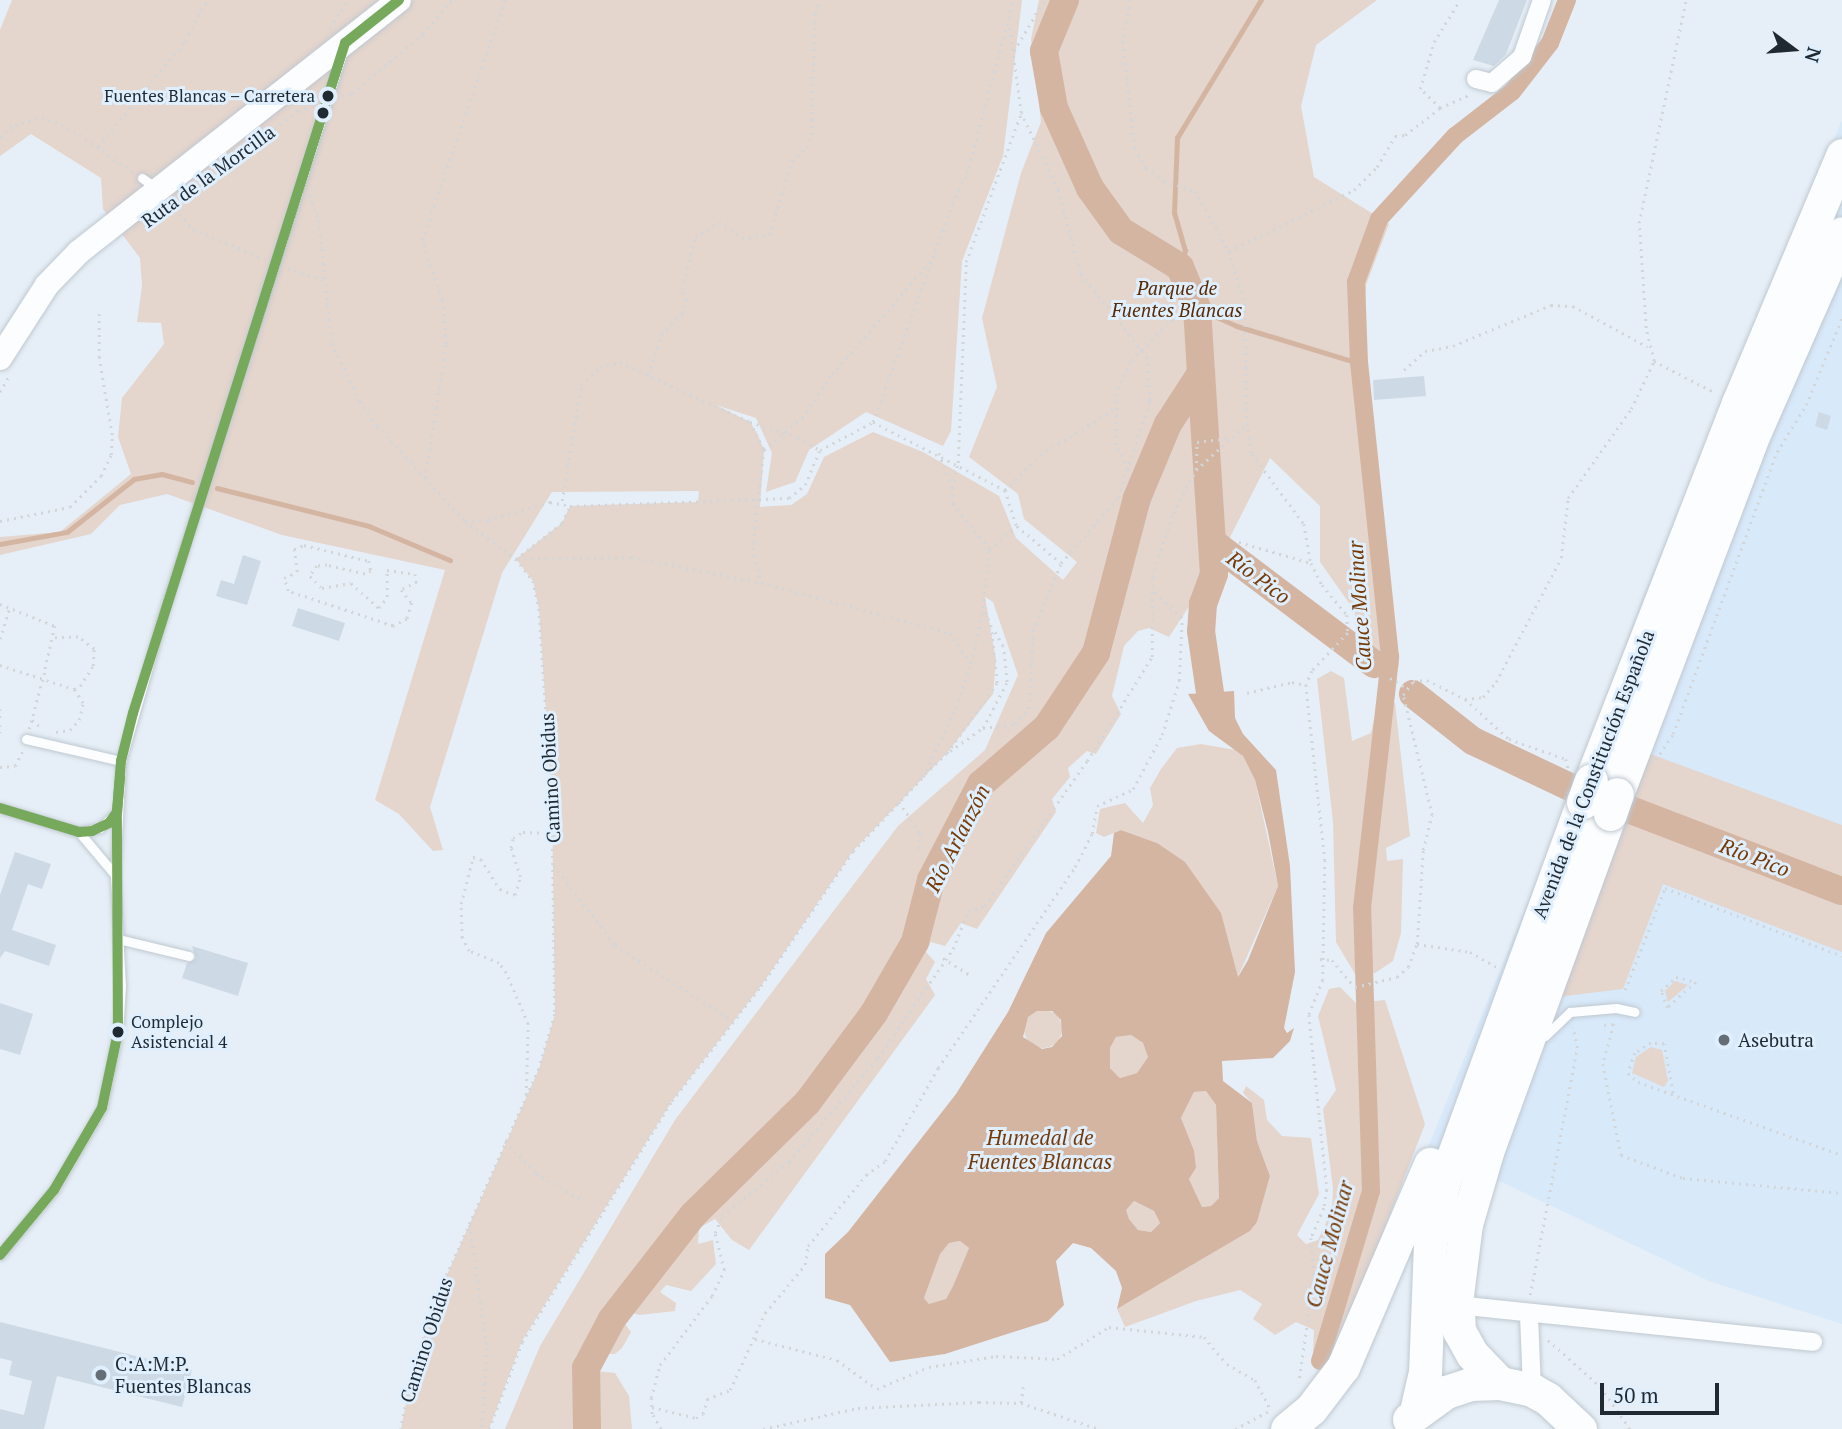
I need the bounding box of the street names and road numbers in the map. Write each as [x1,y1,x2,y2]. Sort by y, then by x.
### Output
street label: Ruta de la Morcilla [137,120,279,232]
street label: Avenida de la Constitución Española [1527,627,1659,921]
street label: Camino Obidus [535,712,565,844]
street label: Camino Obidus [395,1275,457,1405]

